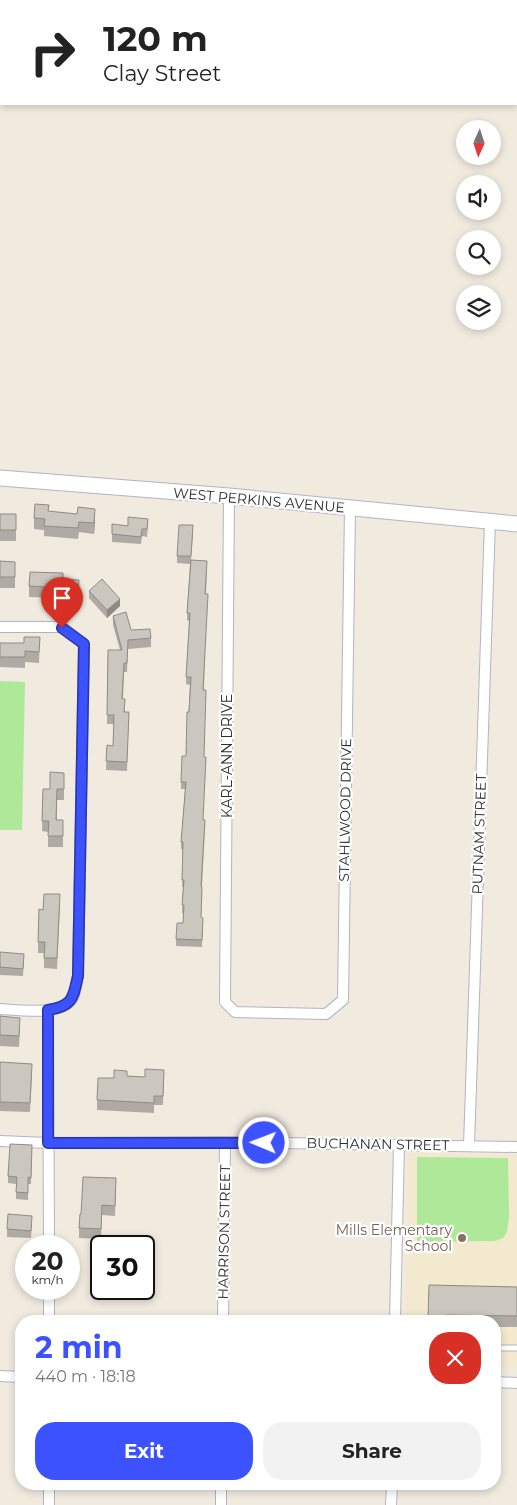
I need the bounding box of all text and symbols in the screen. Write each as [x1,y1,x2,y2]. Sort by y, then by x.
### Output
text: 120 m [103,17,208,60]
icon: right [20,20,85,85]
text: Clay Street [103,60,221,87]
north arrow [456,120,501,165]
map controls [456,120,501,330]
button: sound [456,175,501,220]
button: search [456,230,501,275]
button: layers [456,285,501,330]
street label: WEST PERKINS AVENUE [172,484,346,516]
pin [41,577,83,628]
icon: arrive [48,584,76,612]
street label: KARL-ANN DRIVE [218,694,236,818]
street label: STAHLWOOD DRIVE [335,738,355,882]
street label: PUTNAM STREET [468,773,490,895]
position arrow [237,1116,289,1168]
street label: BUCHANAN STREET [306,1134,450,1154]
street label: HARRISON STREET [214,1165,234,1299]
place label: Mills Elementary School [336,1221,452,1255]
marker: Mills Elementary School [456,1232,468,1244]
speed limit sign: 30 [90,1235,155,1300]
text: 20 [32,1246,63,1276]
text: km/h [31,1272,64,1287]
text: 2 min [35,1329,122,1366]
button: close [429,1332,481,1384]
text: 440 m · 18:18 [35,1367,136,1386]
button: Exit [35,1422,253,1480]
button: Share [263,1422,481,1480]

